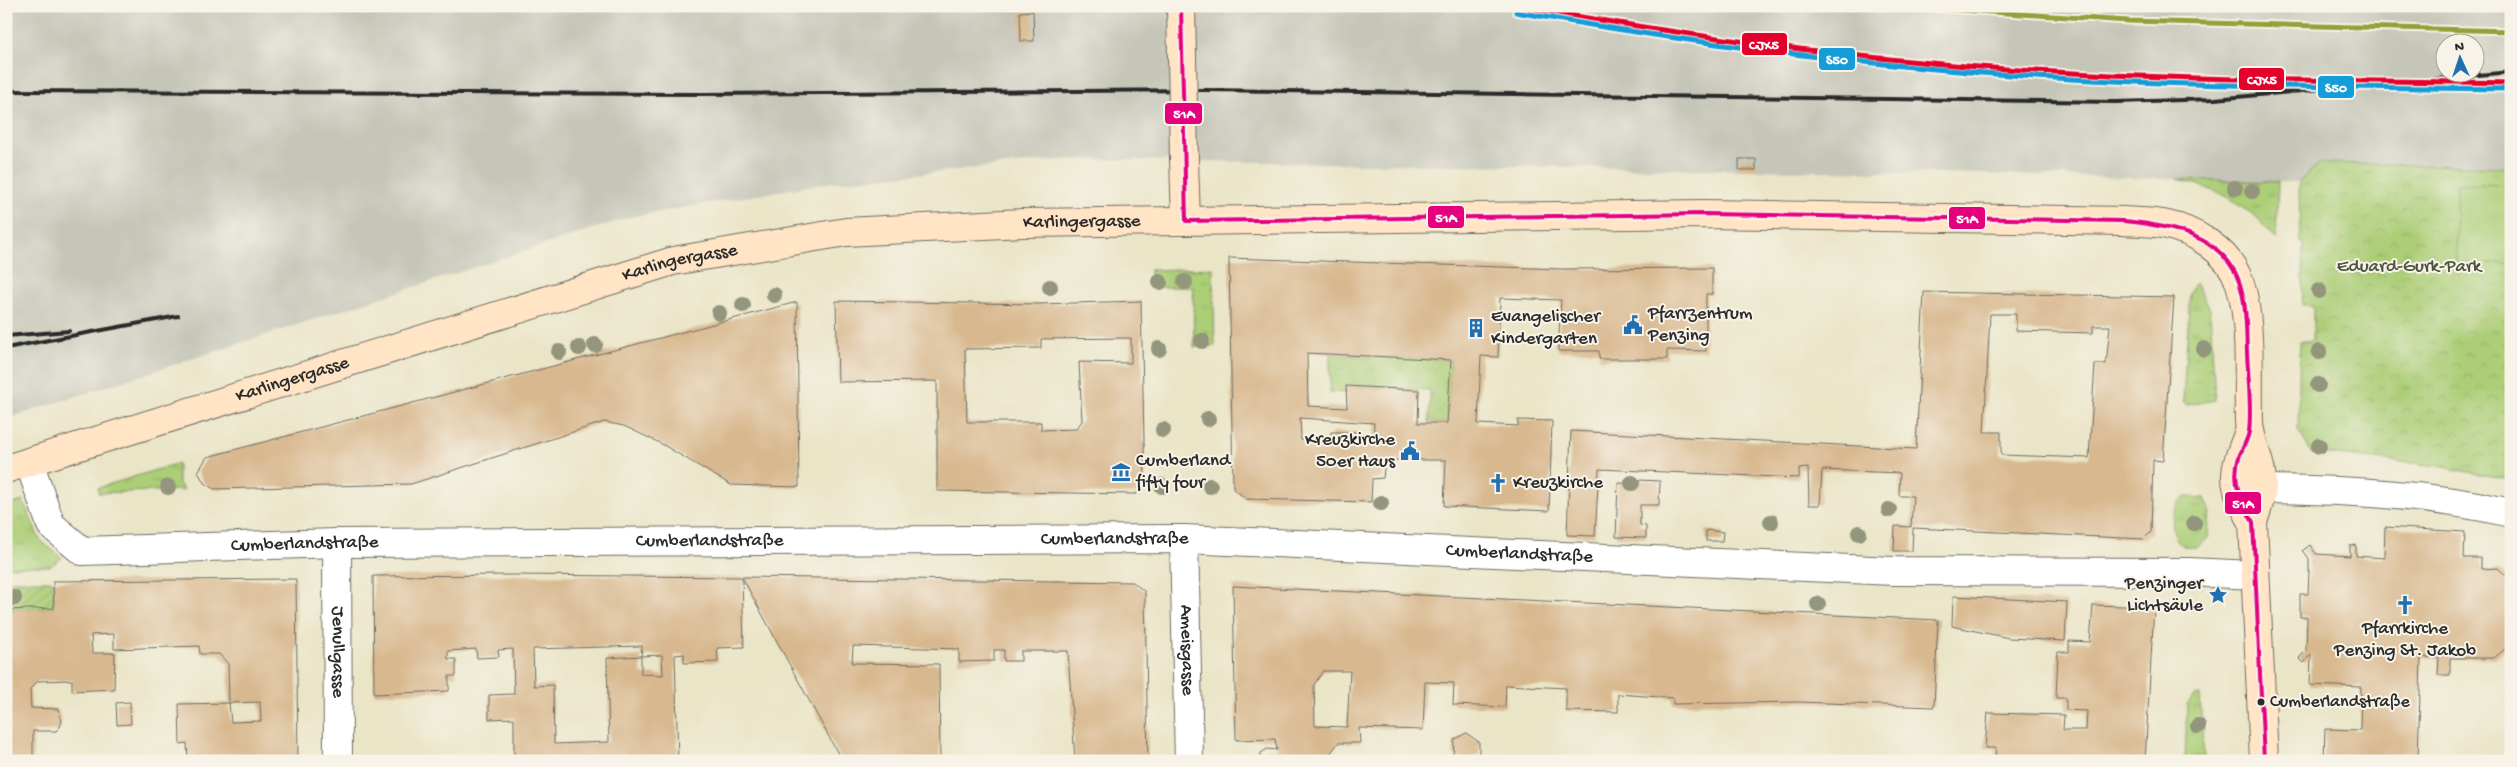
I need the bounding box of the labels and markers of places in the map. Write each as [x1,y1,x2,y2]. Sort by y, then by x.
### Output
place label: Pfarrzentrum Penzing [1647,303,1753,348]
place label: Evangelischer Kindergarten [1491,306,1602,351]
public building icon: Pfarrzentrum Penzing [1622,314,1644,336]
building icon: Evangelischer Kindergarten [1465,317,1487,339]
place label: Kreuzkirche 50er Haus [1305,429,1396,474]
public building icon: Kreuzkirche 50er Haus [1399,440,1421,462]
place label: Cumberland fifty four [1135,450,1232,495]
museum icon: Cumberland fifty four [1110,461,1132,483]
church icon: Kreuzkirche [1487,472,1509,494]
place label: Kreuzkirche [1513,472,1603,495]
place label: Penzinger Lichtsäule [2124,573,2205,618]
place icon: Penzinger Lichtsäule [2207,584,2229,606]
church icon: Pfarrkirche Penzing St. Jakob [2394,594,2416,616]
place label: Pfarrkirche Penzing St. Jakob [2333,618,2476,663]
place label: Cumberlandstraße [2270,692,2410,713]
marker: Cumberlandstraße [2256,697,2266,707]

